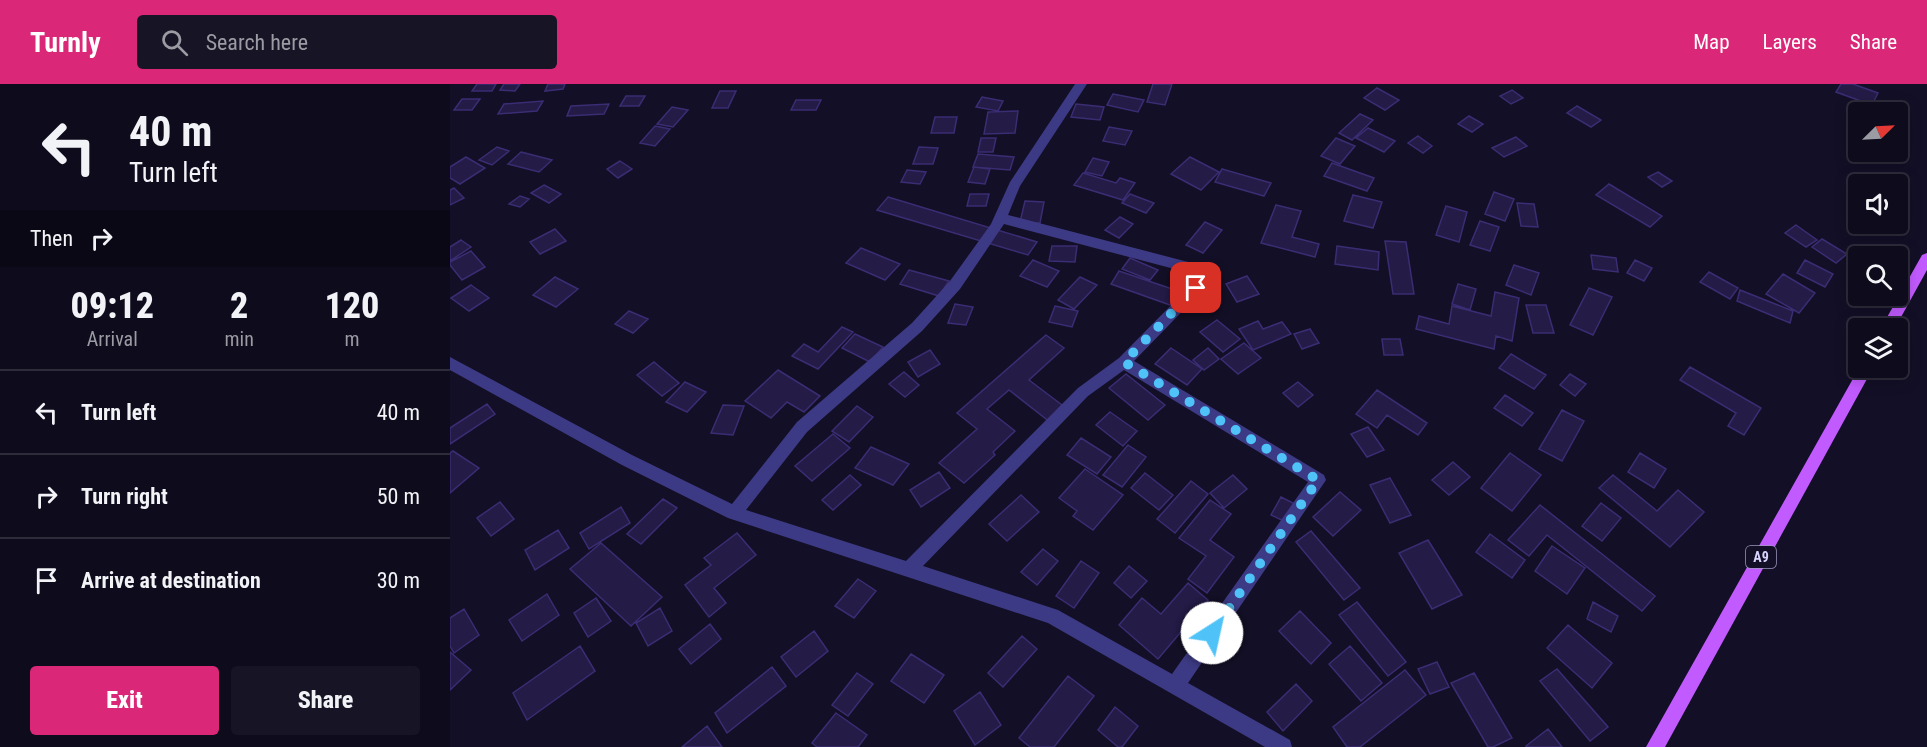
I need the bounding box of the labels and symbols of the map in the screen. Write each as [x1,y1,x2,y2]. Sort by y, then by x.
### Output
north arrow [1848,102,1908,162]
pin [1170,262,1221,313]
road number: A9 [1746,546,1776,568]
position arrow [1180,601,1244,665]

